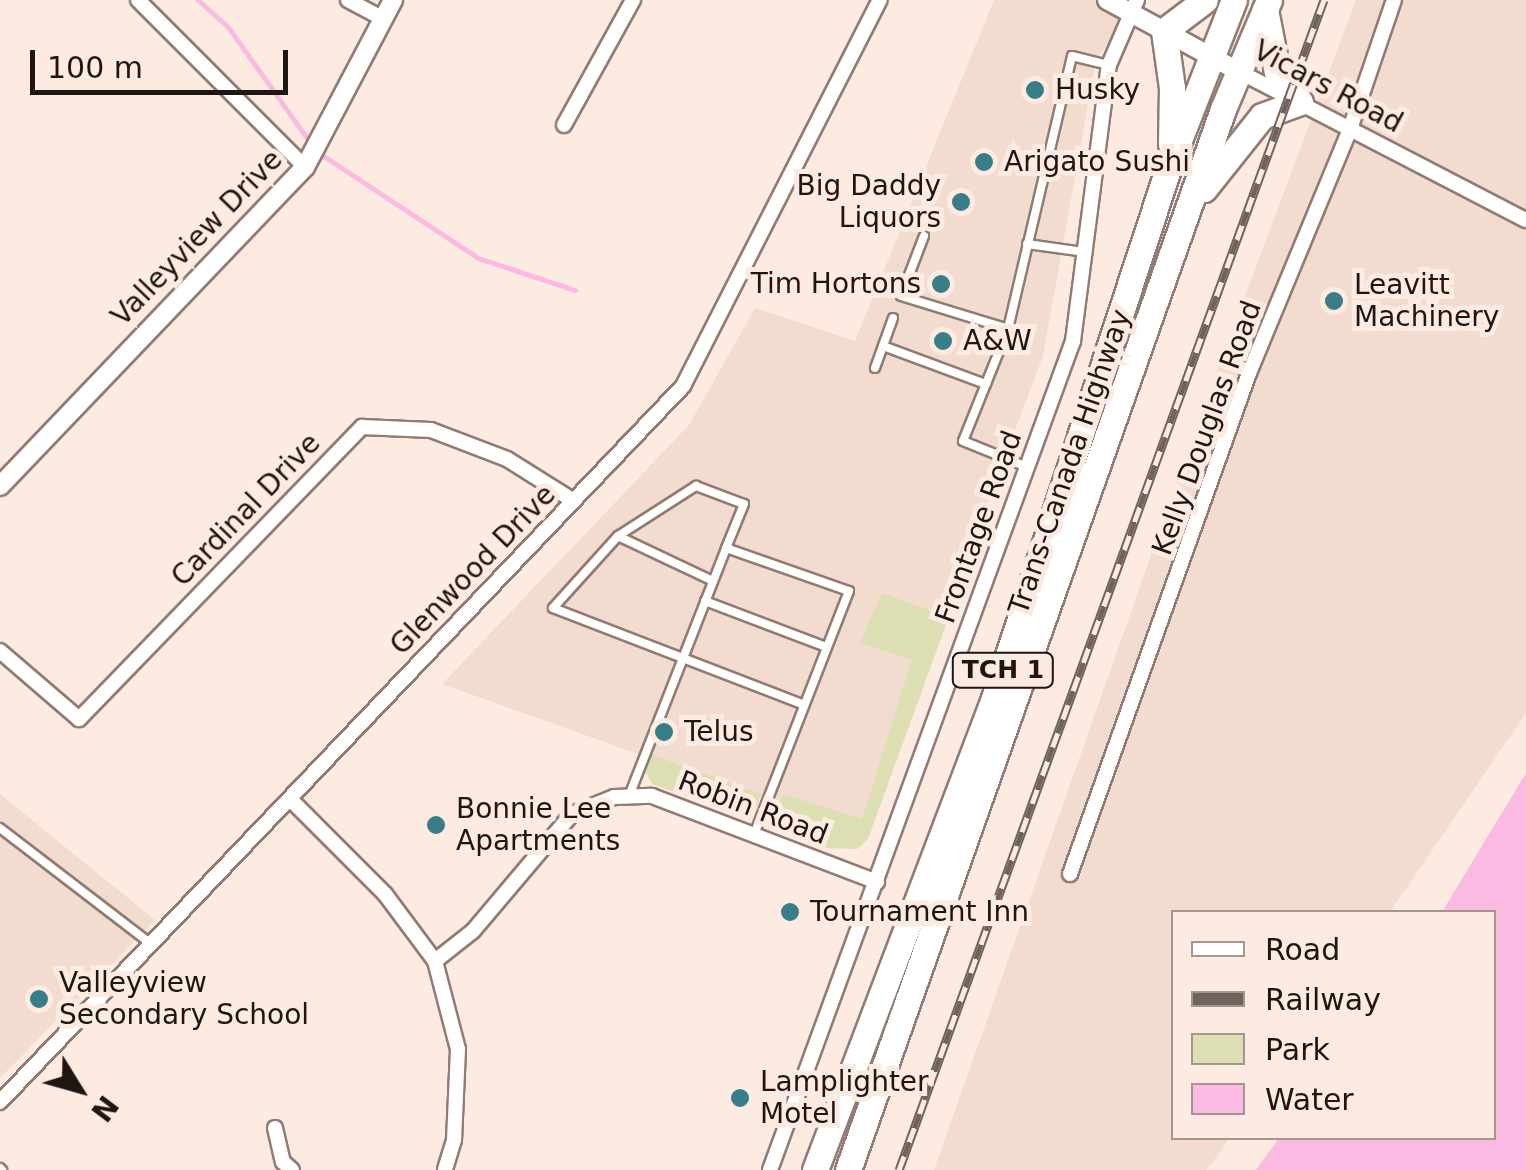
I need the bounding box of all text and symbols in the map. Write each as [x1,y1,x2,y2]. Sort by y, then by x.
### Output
scale bar [35,30,292,92]
street label: Vicars Road [1248,34,1408,140]
text: 100 m [47,50,143,85]
place label: Husky [1055,73,1140,107]
marker: Husky [1024,79,1046,101]
street label: Valleyview Drive [105,143,289,333]
place label: Arigato Sushi [1004,145,1190,179]
marker: Arigato Sushi [973,151,995,173]
place label: Big Daddy Liquors [797,169,941,235]
marker: Big Daddy Liquors [950,191,972,213]
place label: Tim Hortons [751,267,921,301]
place label: Leavitt Machinery [1354,268,1499,334]
marker: Tim Hortons [930,273,952,295]
marker: Leavitt Machinery [1323,290,1345,312]
street label: Kelly Douglas Road [1145,296,1269,560]
street label: Trans-Canada Highway [1002,305,1138,619]
place label: A&W [963,324,1032,358]
marker: A&W [932,330,954,352]
street label: Frontage Road [929,426,1029,628]
street label: Cardinal Drive [165,427,327,593]
street label: Glenwood Drive [383,478,563,662]
road number: TCH 1 [950,650,1056,690]
place label: Telus [684,715,754,749]
marker: Telus [653,721,675,743]
street label: Robin Road [673,764,833,852]
place label: Bonnie Lee Apartments [456,792,620,858]
marker: Bonnie Lee Apartments [425,814,447,836]
place label: Tournament Inn [810,895,1029,929]
marker: Tournament Inn [779,901,801,923]
legend [1171,910,1496,1140]
text: Road [1265,932,1340,967]
place label: Valleyview Secondary School [59,966,309,1032]
text: Railway [1265,982,1381,1017]
marker: Valleyview Secondary School [28,988,50,1010]
text: Park [1265,1032,1330,1067]
north arrow [30,1040,130,1140]
place label: Lamplighter Motel [760,1065,929,1131]
text: Water [1265,1082,1354,1117]
marker: Lamplighter Motel [729,1087,751,1109]
text: N [84,1089,125,1128]

